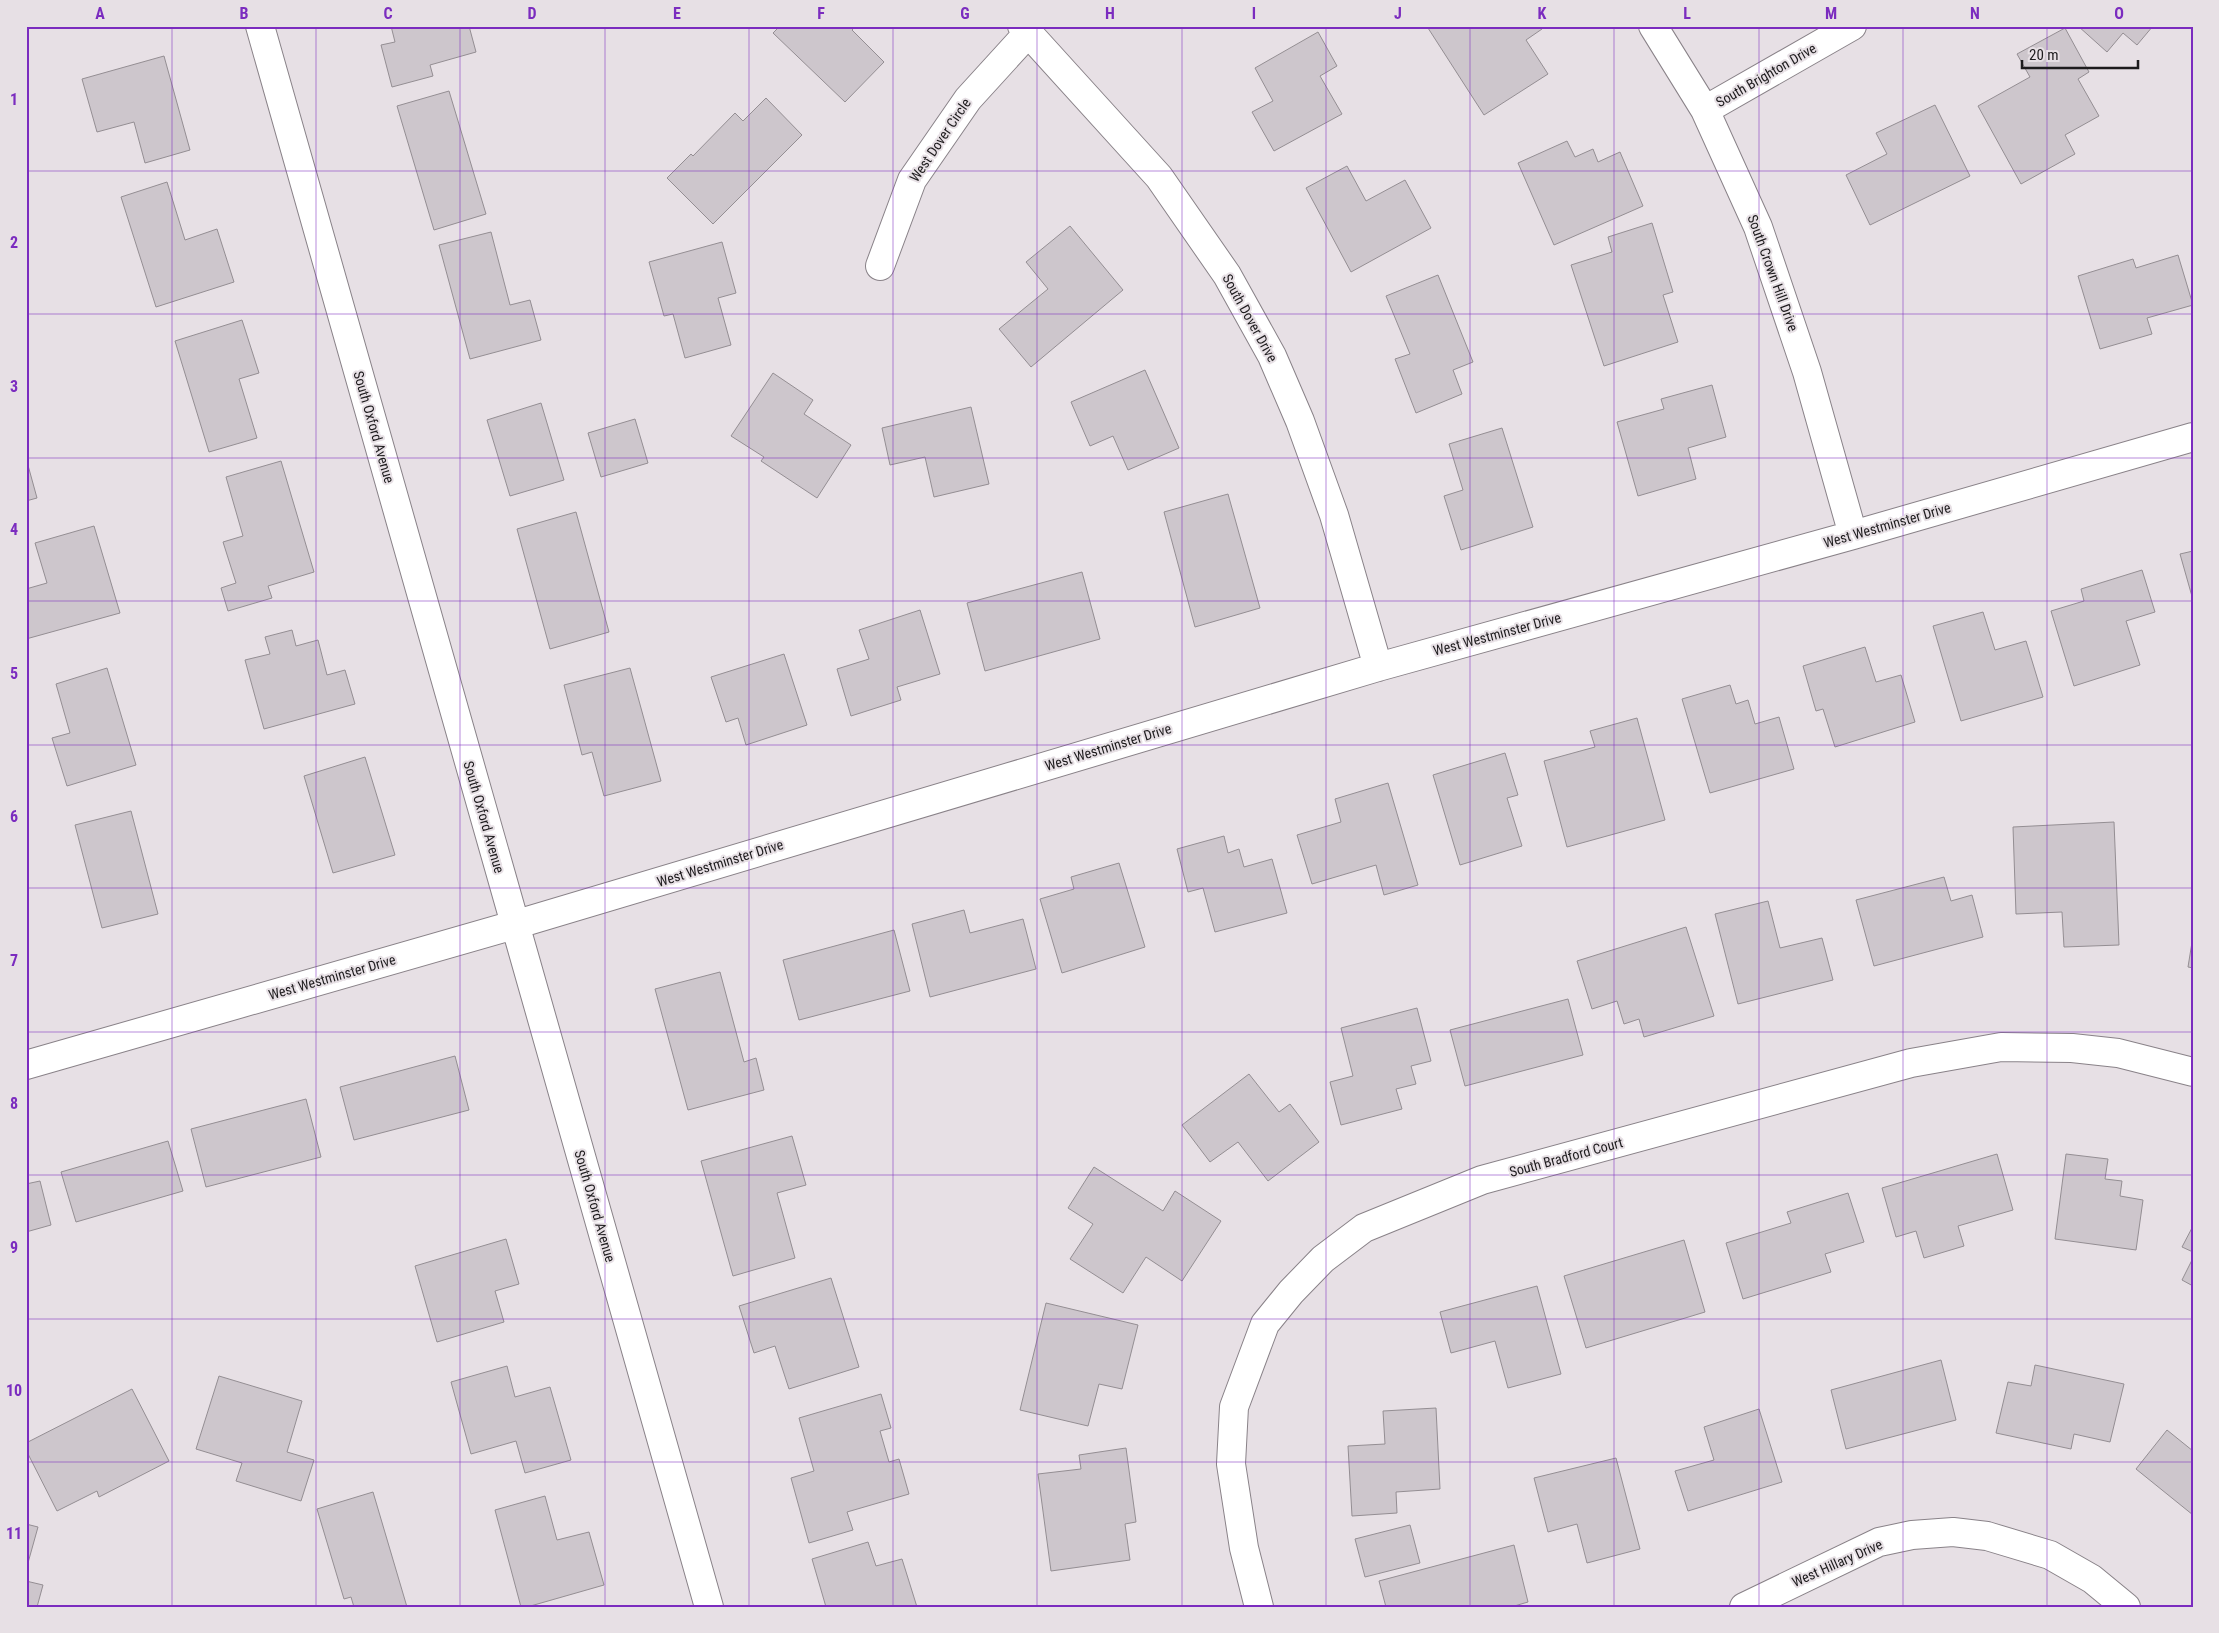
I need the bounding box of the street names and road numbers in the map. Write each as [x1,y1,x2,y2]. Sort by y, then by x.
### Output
street label: South Brighton Drive [1713,40,1819,110]
street label: West Dover Circle [906,95,974,185]
street label: South Crown Hill Drive [1744,213,1802,334]
street label: South Dover Drive [1219,271,1281,365]
street label: South Oxford Avenue [350,369,398,485]
street label: West Westminster Drive [1822,499,1953,551]
street label: West Westminster Drive [1431,609,1563,659]
street label: West Westminster Drive [1043,720,1174,774]
street label: South Oxford Avenue [460,759,508,875]
street label: West Westminster Drive [655,836,786,890]
street label: West Westminster Drive [267,951,398,1003]
street label: South Bradford Court [1508,1134,1624,1180]
street label: South Oxford Avenue [571,1148,619,1264]
street label: West Hillary Drive [1789,1536,1885,1590]

